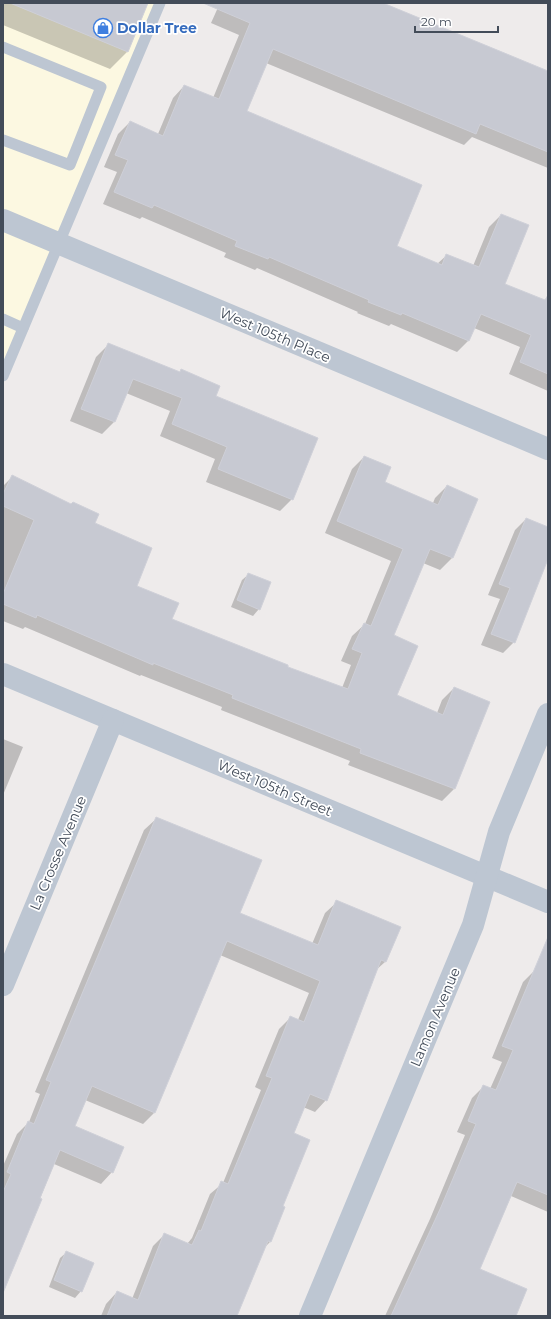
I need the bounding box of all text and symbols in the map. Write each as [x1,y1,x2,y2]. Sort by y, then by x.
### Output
scale bar [415,8,498,34]
text: 20 m [421,14,452,29]
shop icon: Dollar Tree [92,17,114,39]
place label: Dollar Tree [117,19,197,37]
street label: West 105th Place [217,304,333,366]
street label: West 105th Street [215,756,335,820]
street label: La Crosse Avenue [26,793,90,913]
street label: Lamon Avenue [406,965,464,1069]

